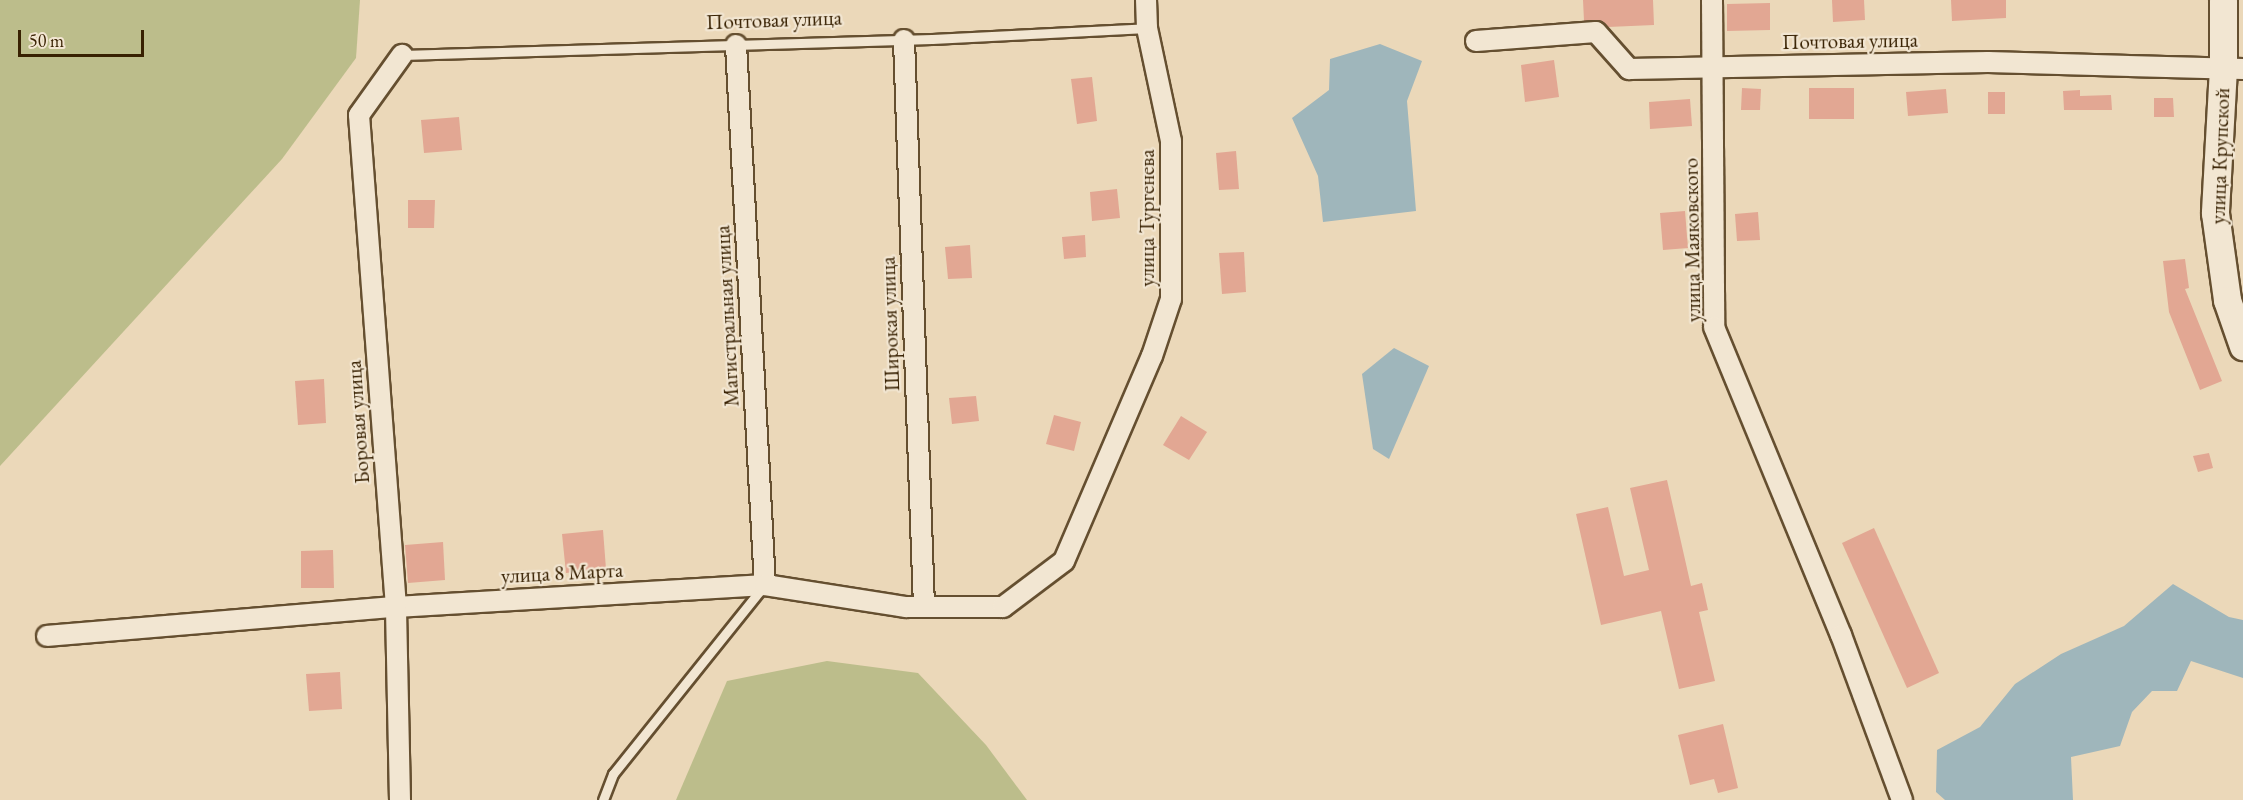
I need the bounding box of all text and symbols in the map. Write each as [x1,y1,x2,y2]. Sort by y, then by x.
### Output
street label: Почтовая улица [706,5,842,35]
scale bar [21,18,147,56]
street label: Почтовая улица [1782,27,1918,55]
text: 50 m [29,29,64,52]
street label: улица Крупской [2205,87,2235,225]
street label: улица Тургенева [1134,149,1160,287]
street label: улица Маяковского [1678,158,1706,322]
street label: Магистральная улица [710,225,744,407]
street label: Широкая улица [875,256,905,392]
street label: Боровая улица [341,359,375,485]
street label: улица 8 Марта [500,557,624,589]

